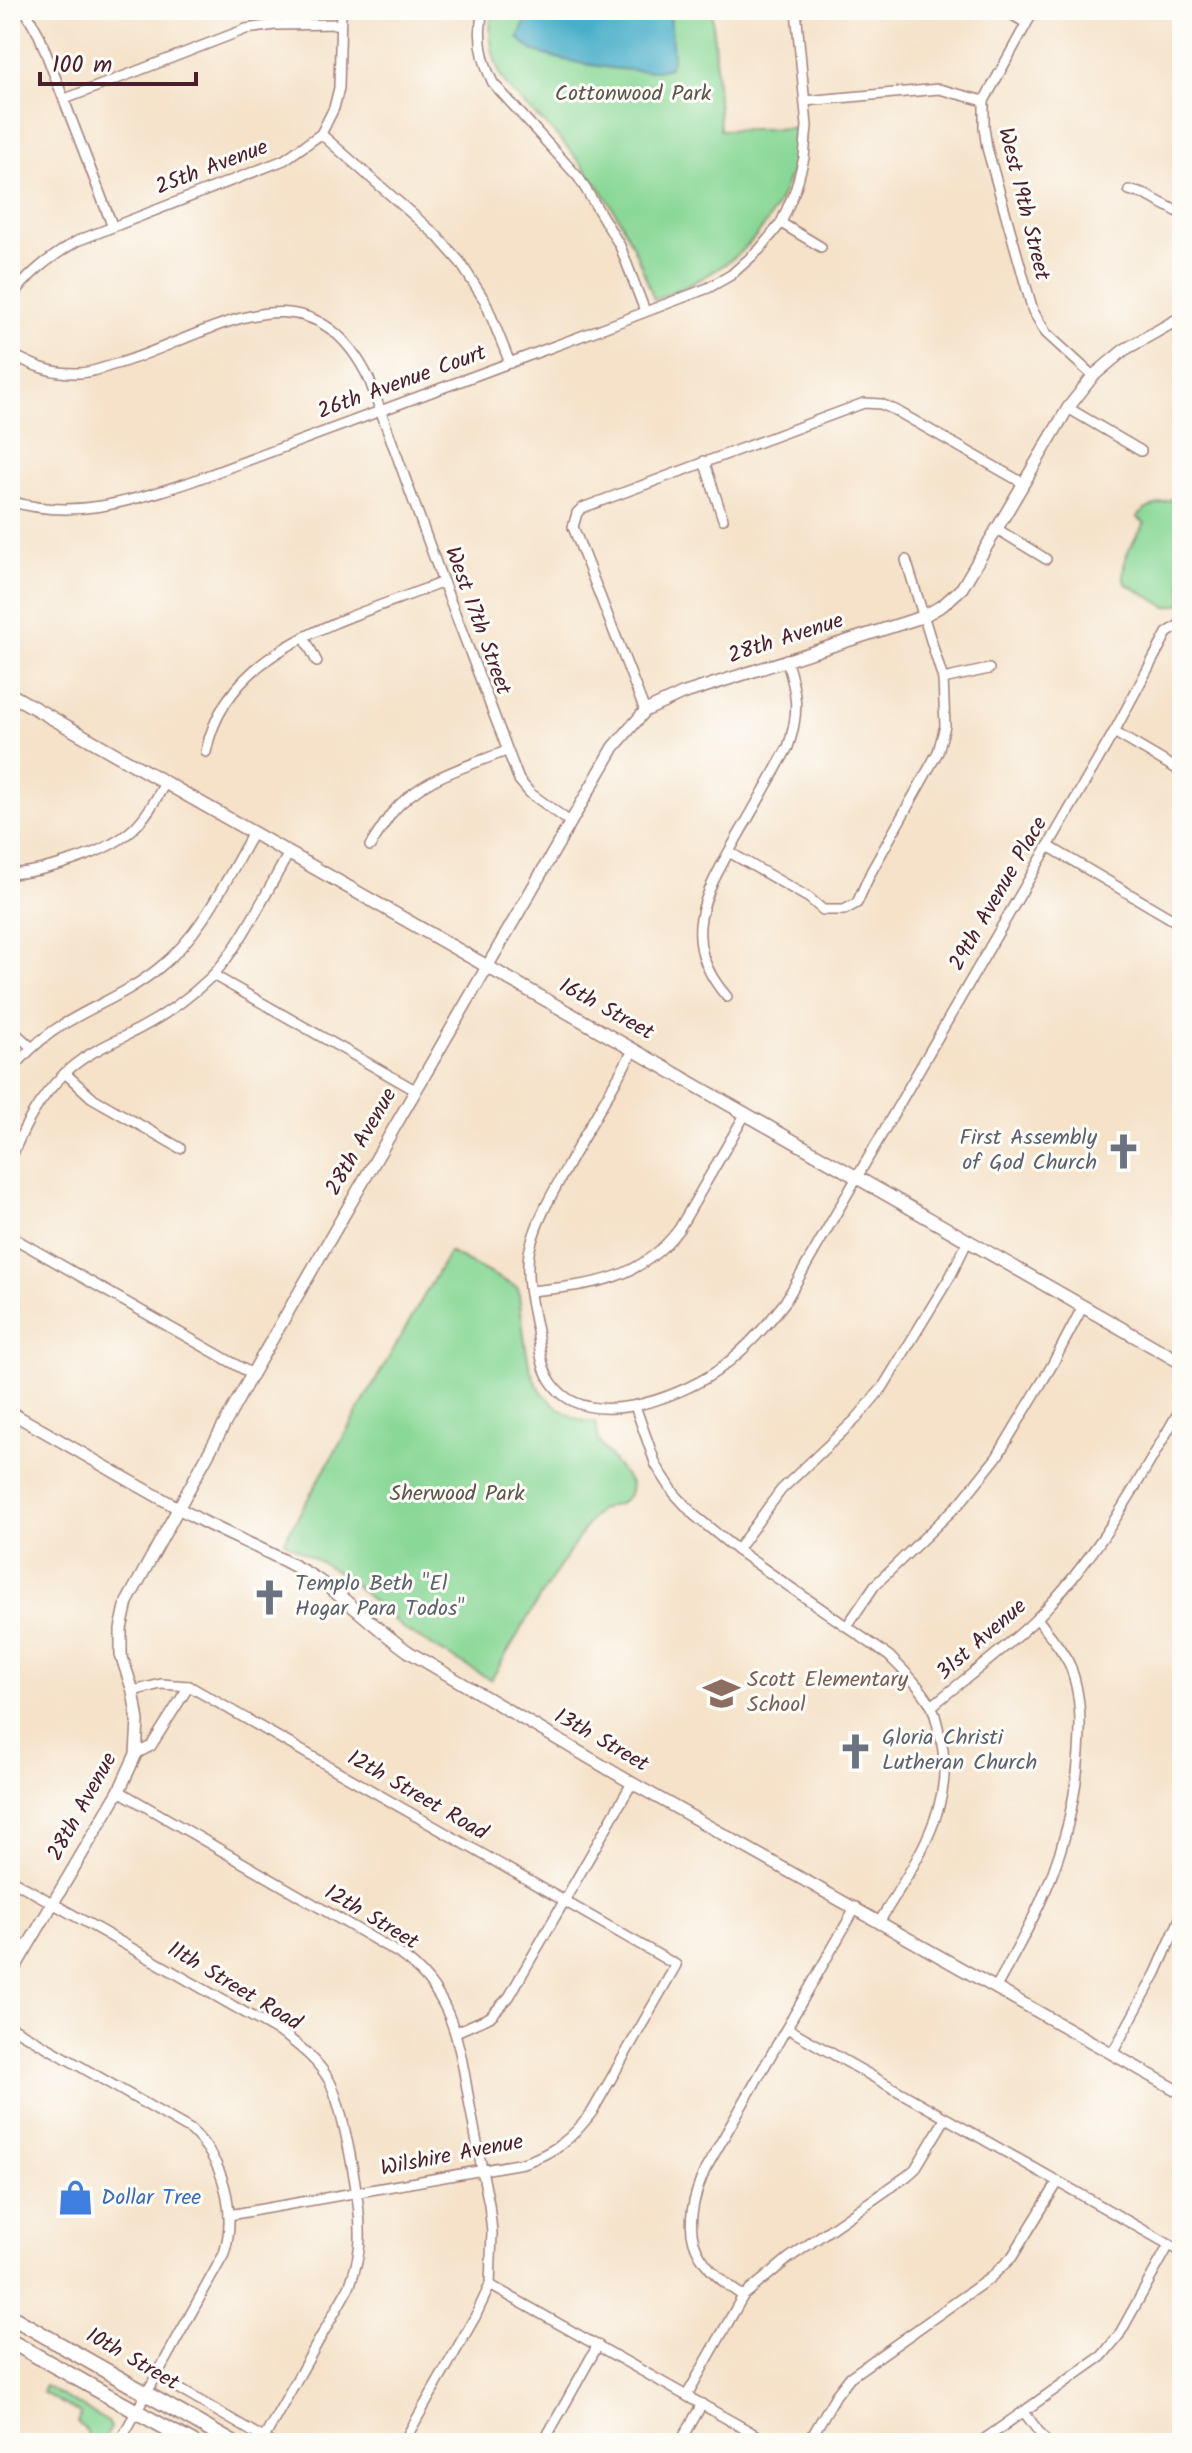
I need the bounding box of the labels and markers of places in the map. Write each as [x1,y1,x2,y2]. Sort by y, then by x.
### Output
place label: First Assembly of God Church [959,1121,1098,1181]
church icon: First Assembly of God Church [1104,1132,1142,1170]
place label: Templo Beth "El Hogar Para Todos" [295,1567,465,1627]
church icon: Templo Beth "El Hogar Para Todos" [250,1578,288,1616]
place label: Scott Elementary School [747,1663,909,1723]
school or university icon: Scott Elementary School [702,1674,740,1712]
place label: Gloria Christi Lutheran Church [882,1721,1037,1781]
church icon: Gloria Christi Lutheran Church [837,1732,875,1770]
shop icon: Dollar Tree [56,2179,94,2217]
place label: Dollar Tree [101,2181,201,2216]

